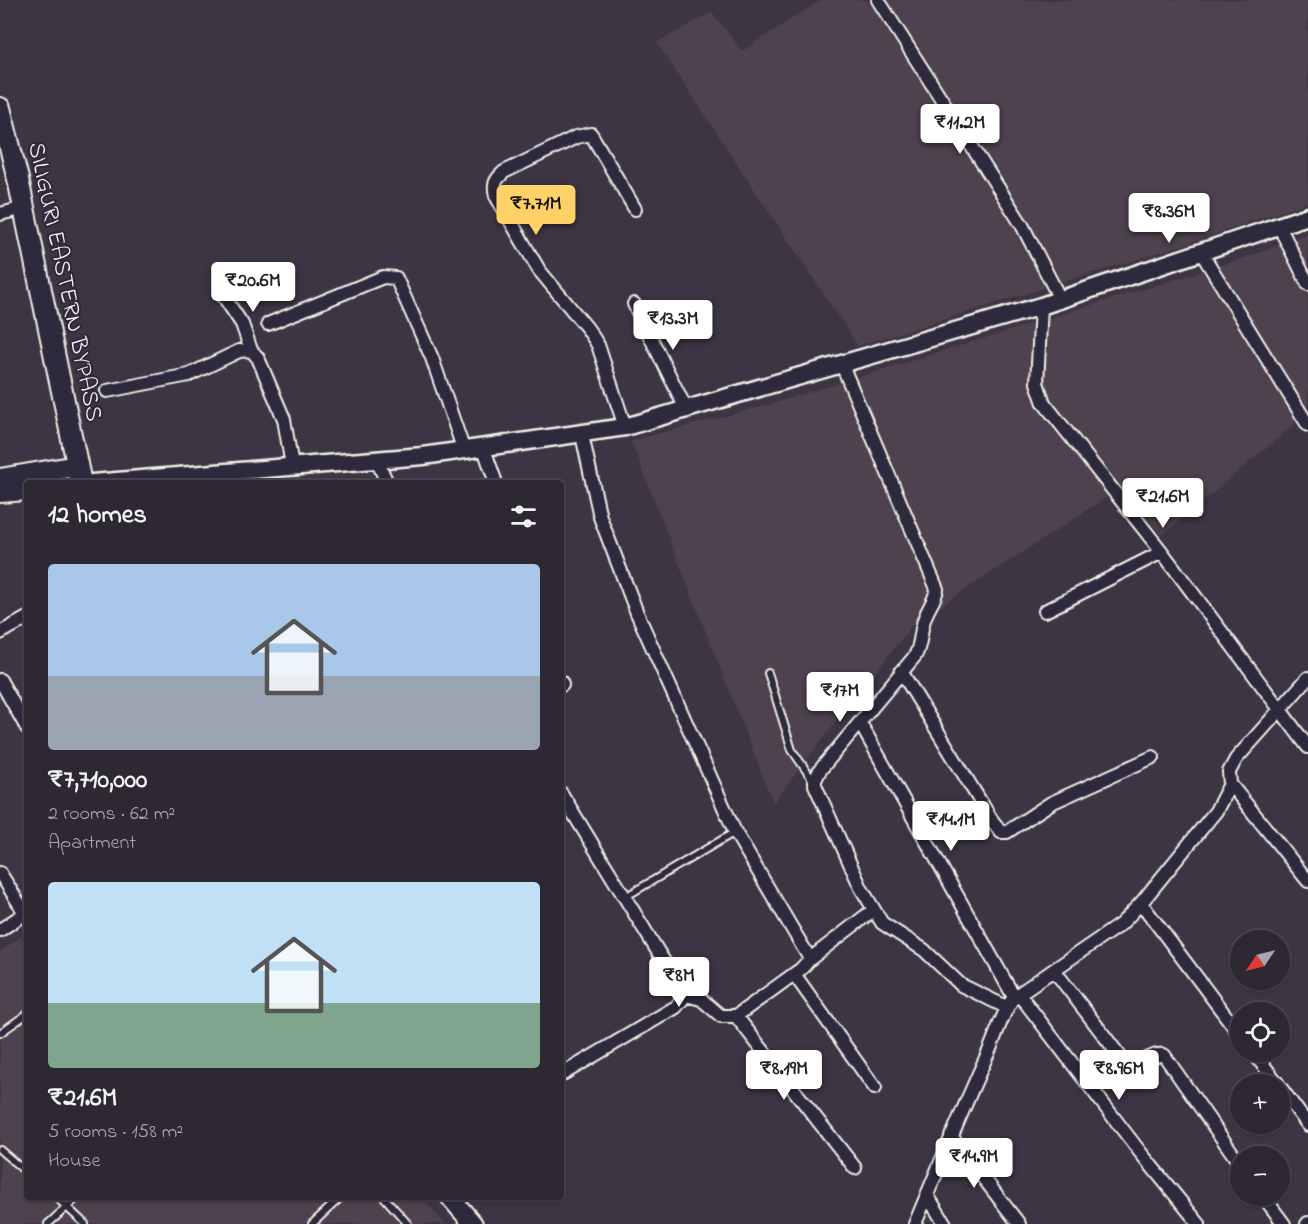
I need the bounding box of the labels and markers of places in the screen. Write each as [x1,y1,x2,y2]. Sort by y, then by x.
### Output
pin: ₹11.2M [911,104,1009,155]
pin: ₹7.71M [487,185,585,236]
pin: ₹8.36M [1120,193,1218,244]
pin: ₹20.6M [204,262,302,313]
pin: ₹13.3M [624,300,722,351]
pin: ₹21.6M [1114,478,1212,529]
pin: ₹17M [804,672,876,723]
pin: ₹14.1M [902,801,1000,852]
pin: ₹8M [650,957,708,1008]
pin: ₹8.19M [735,1050,833,1101]
pin: ₹8.96M [1070,1050,1168,1101]
pin: ₹14.9M [925,1138,1023,1189]

